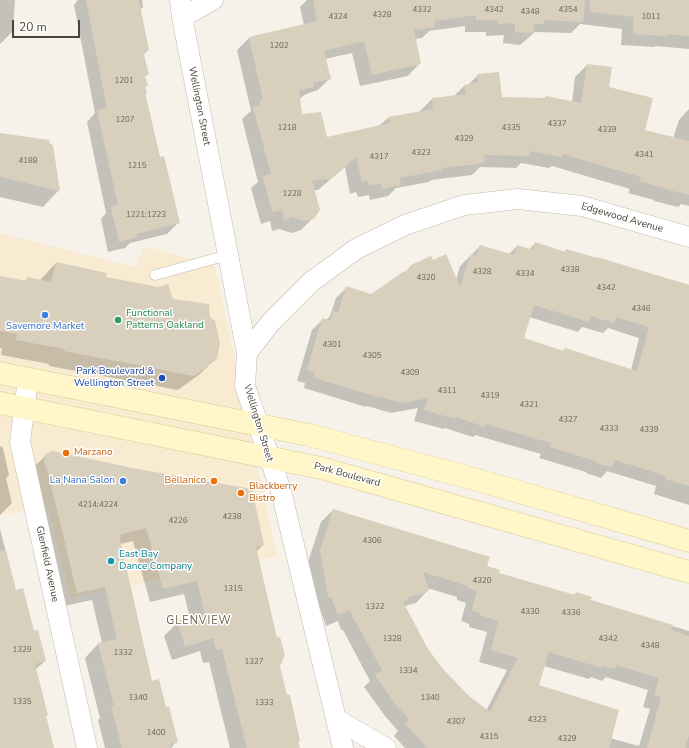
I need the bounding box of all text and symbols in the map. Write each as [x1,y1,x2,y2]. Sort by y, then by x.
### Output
house number: 4332 [412,5,432,15]
house number: 4342 [484,5,504,15]
house number: 4354 [558,5,578,15]
house number: 4348 [520,7,540,17]
house number: 4328 [372,10,392,20]
scale bar [14,12,82,38]
house number: 4324 [328,12,348,22]
house number: 1011 [641,12,661,22]
text: 20 m [19,19,47,35]
house number: 1202 [269,41,289,51]
street label: Wellington Street [185,66,213,146]
house number: 1201 [114,76,134,86]
house number: 1207 [115,115,135,125]
house number: 4337 [547,119,567,129]
house number: 1218 [277,123,297,133]
house number: 4335 [501,123,521,133]
house number: 4339 [597,125,617,135]
house number: 4329 [454,134,474,144]
house number: 4323 [411,148,431,158]
house number: 4341 [634,150,654,160]
house number: 4317 [369,152,389,162]
house number: 4188 [18,156,38,166]
house number: 1215 [127,161,147,171]
house number: 1228 [282,189,302,199]
street label: Edgewood Avenue [580,201,664,235]
house number: 1221;1223 [126,210,166,220]
house number: 4338 [560,265,580,275]
house number: 4328 [472,267,492,277]
house number: 4334 [515,269,535,279]
house number: 4320 [416,273,436,283]
house number: 4342 [596,283,616,293]
house number: 4346 [631,304,651,314]
place label: Functional Patterns Oakland [126,308,204,332]
marker: Savemore Market [40,310,50,320]
marker: Functional Patterns Oakland [113,315,123,325]
place label: Savemore Market [6,321,84,333]
house number: 4301 [322,340,342,350]
house number: 4305 [362,351,382,361]
place label: Park Boulevard & Wellington Street [74,366,154,390]
house number: 4309 [400,368,420,378]
marker: Park Boulevard & Wellington Street [157,373,167,383]
street label: Wellington Street [241,383,275,463]
house number: 4311 [437,386,457,396]
house number: 4319 [480,391,500,401]
house number: 4321 [519,400,539,410]
house number: 4327 [558,415,578,425]
house number: 4333 [599,424,619,434]
house number: 4339 [639,425,659,435]
place label: Marzano [74,447,113,459]
marker: Marzano [61,448,71,458]
street label: Park Boulevard [312,460,382,490]
place label: La Nana Salon [50,475,115,487]
place label: Bellanico [165,475,206,487]
marker: La Nana Salon [118,476,128,486]
marker: Bellanico [209,476,219,486]
place label: Blackberry Bistro [249,481,297,504]
marker: Blackberry Bistro [236,488,246,498]
house number: 4214;4224 [78,500,118,510]
house number: 4238 [222,512,242,522]
house number: 4226 [168,516,188,526]
street label: Glenfield Avenue [33,525,61,603]
house number: 4306 [362,536,382,546]
place label: East Bay Dance Company [119,549,192,572]
marker: East Bay Dance Company [106,556,116,566]
house number: 4320 [472,576,492,586]
house number: 1315 [223,584,243,594]
house number: 1322 [365,602,385,612]
house number: 4330 [520,607,540,617]
house number: 4336 [561,608,581,618]
district label: GLENVIEW [166,614,232,628]
house number: 1328 [382,634,402,644]
house number: 4342 [598,634,618,644]
house number: 4348 [640,641,660,651]
house number: 1329 [12,645,32,655]
house number: 1332 [113,648,133,658]
house number: 1327 [244,657,264,667]
house number: 1334 [398,666,418,676]
house number: 1340 [128,693,148,703]
house number: 1340 [420,693,440,703]
house number: 1335 [12,697,32,707]
house number: 1333 [254,698,274,708]
house number: 4323 [527,715,547,725]
house number: 4307 [446,717,466,727]
house number: 1400 [146,728,166,738]
house number: 4315 [479,732,499,742]
house number: 4329 [557,734,577,744]

